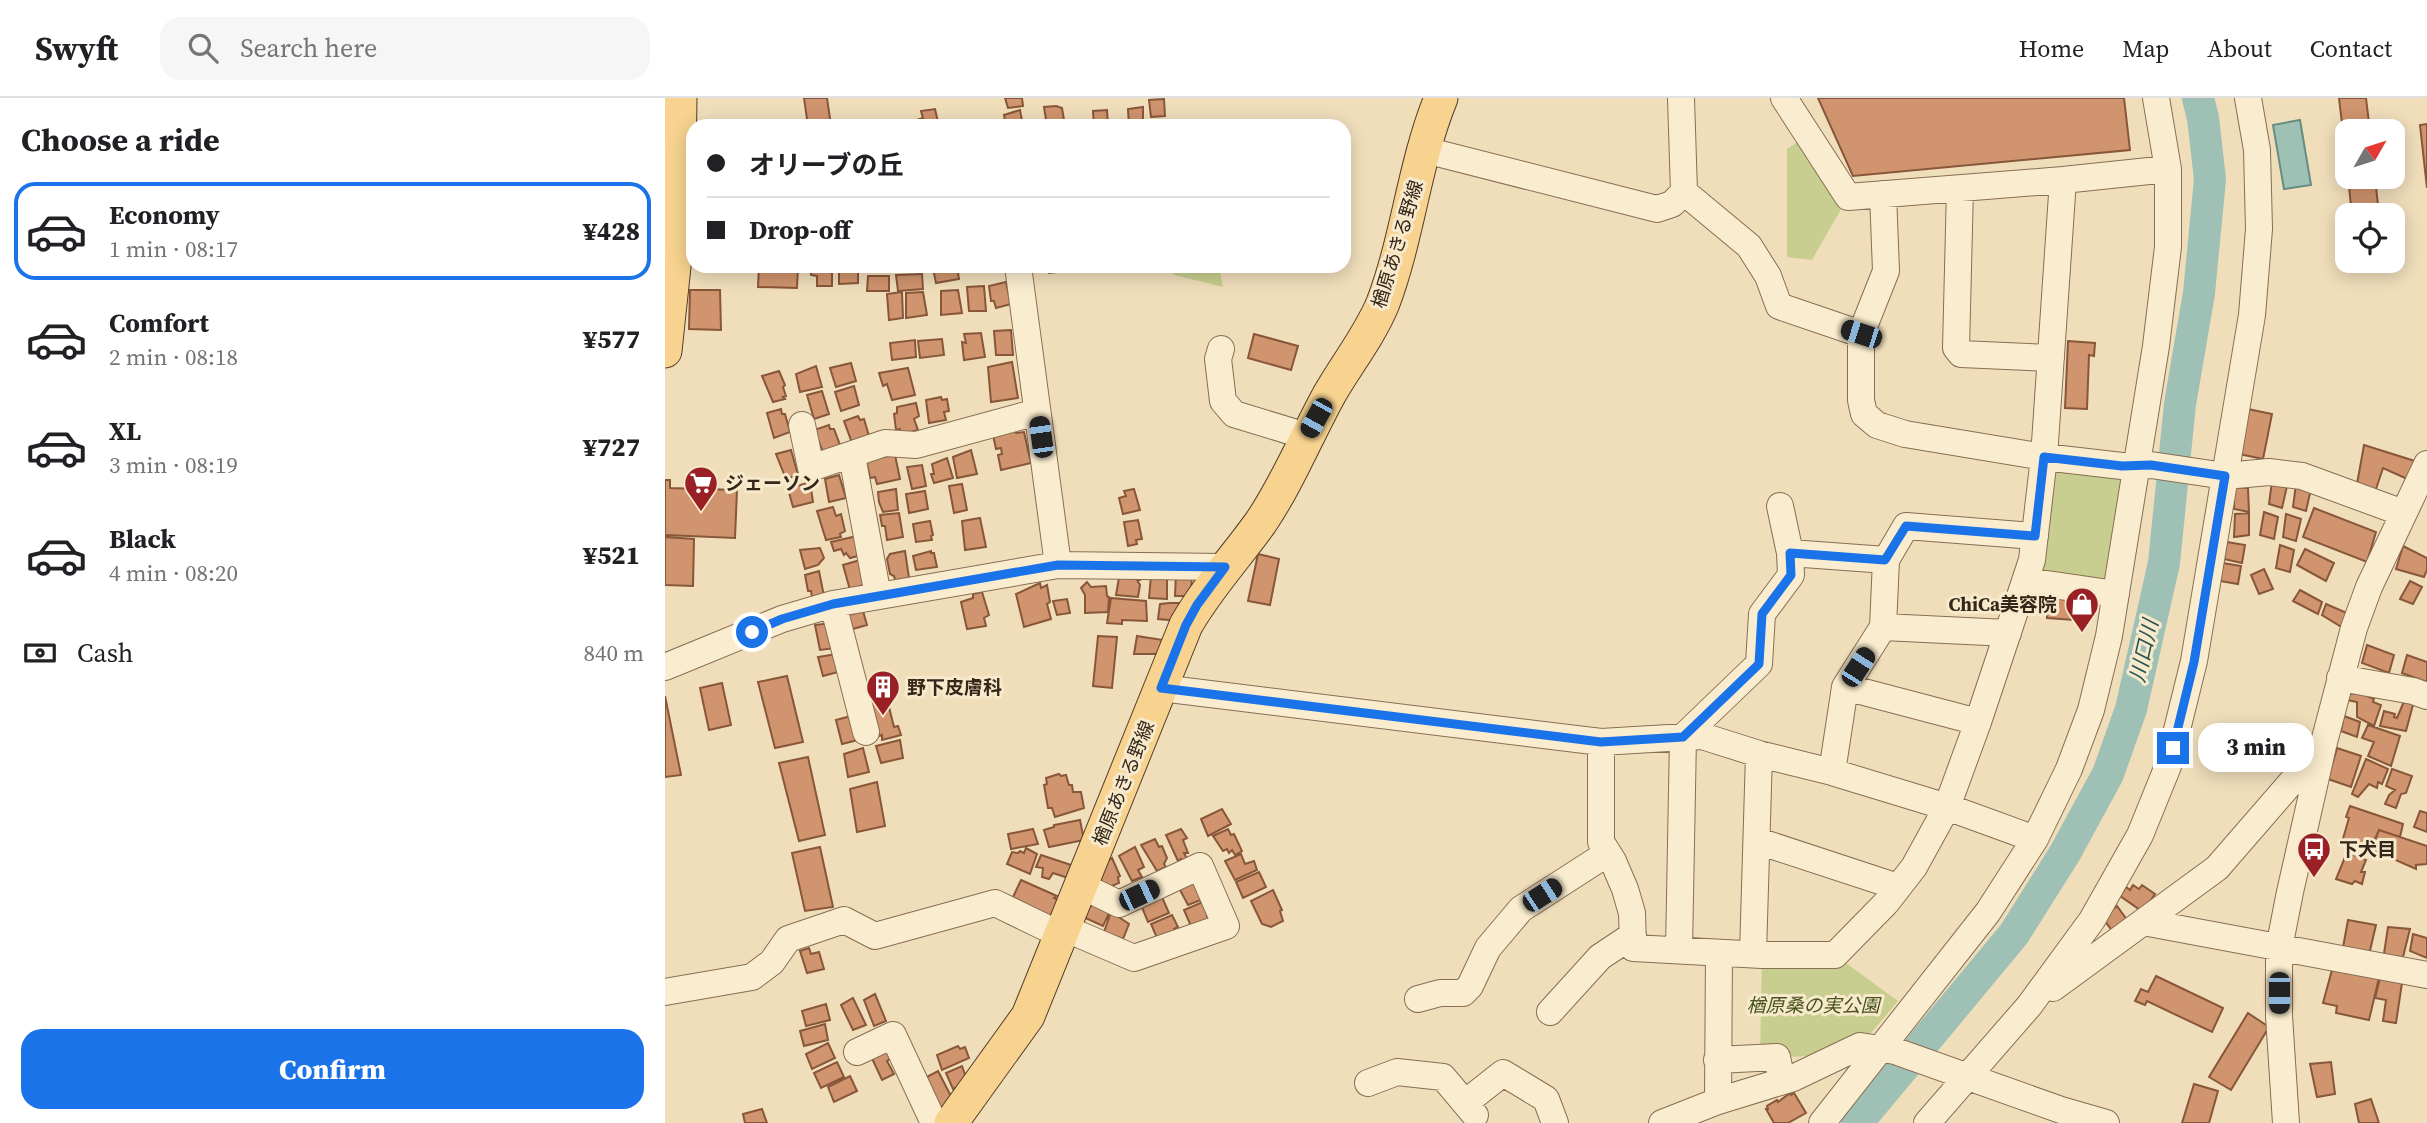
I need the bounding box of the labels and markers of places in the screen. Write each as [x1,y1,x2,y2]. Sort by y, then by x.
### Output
supermarket icon: ジェーソン [682,464,720,513]
place label: ジェーソン [725,470,820,496]
shop icon: ChiCa美容院 [2063,585,2101,634]
place label: ChiCa美容院 [1949,591,2057,617]
building icon: 野下皮膚科 [864,668,902,717]
place label: 野下皮膚科 [907,674,1002,700]
bus stop icon: 下犬目 [2295,830,2333,879]
place label: 下犬目 [2339,836,2396,862]

